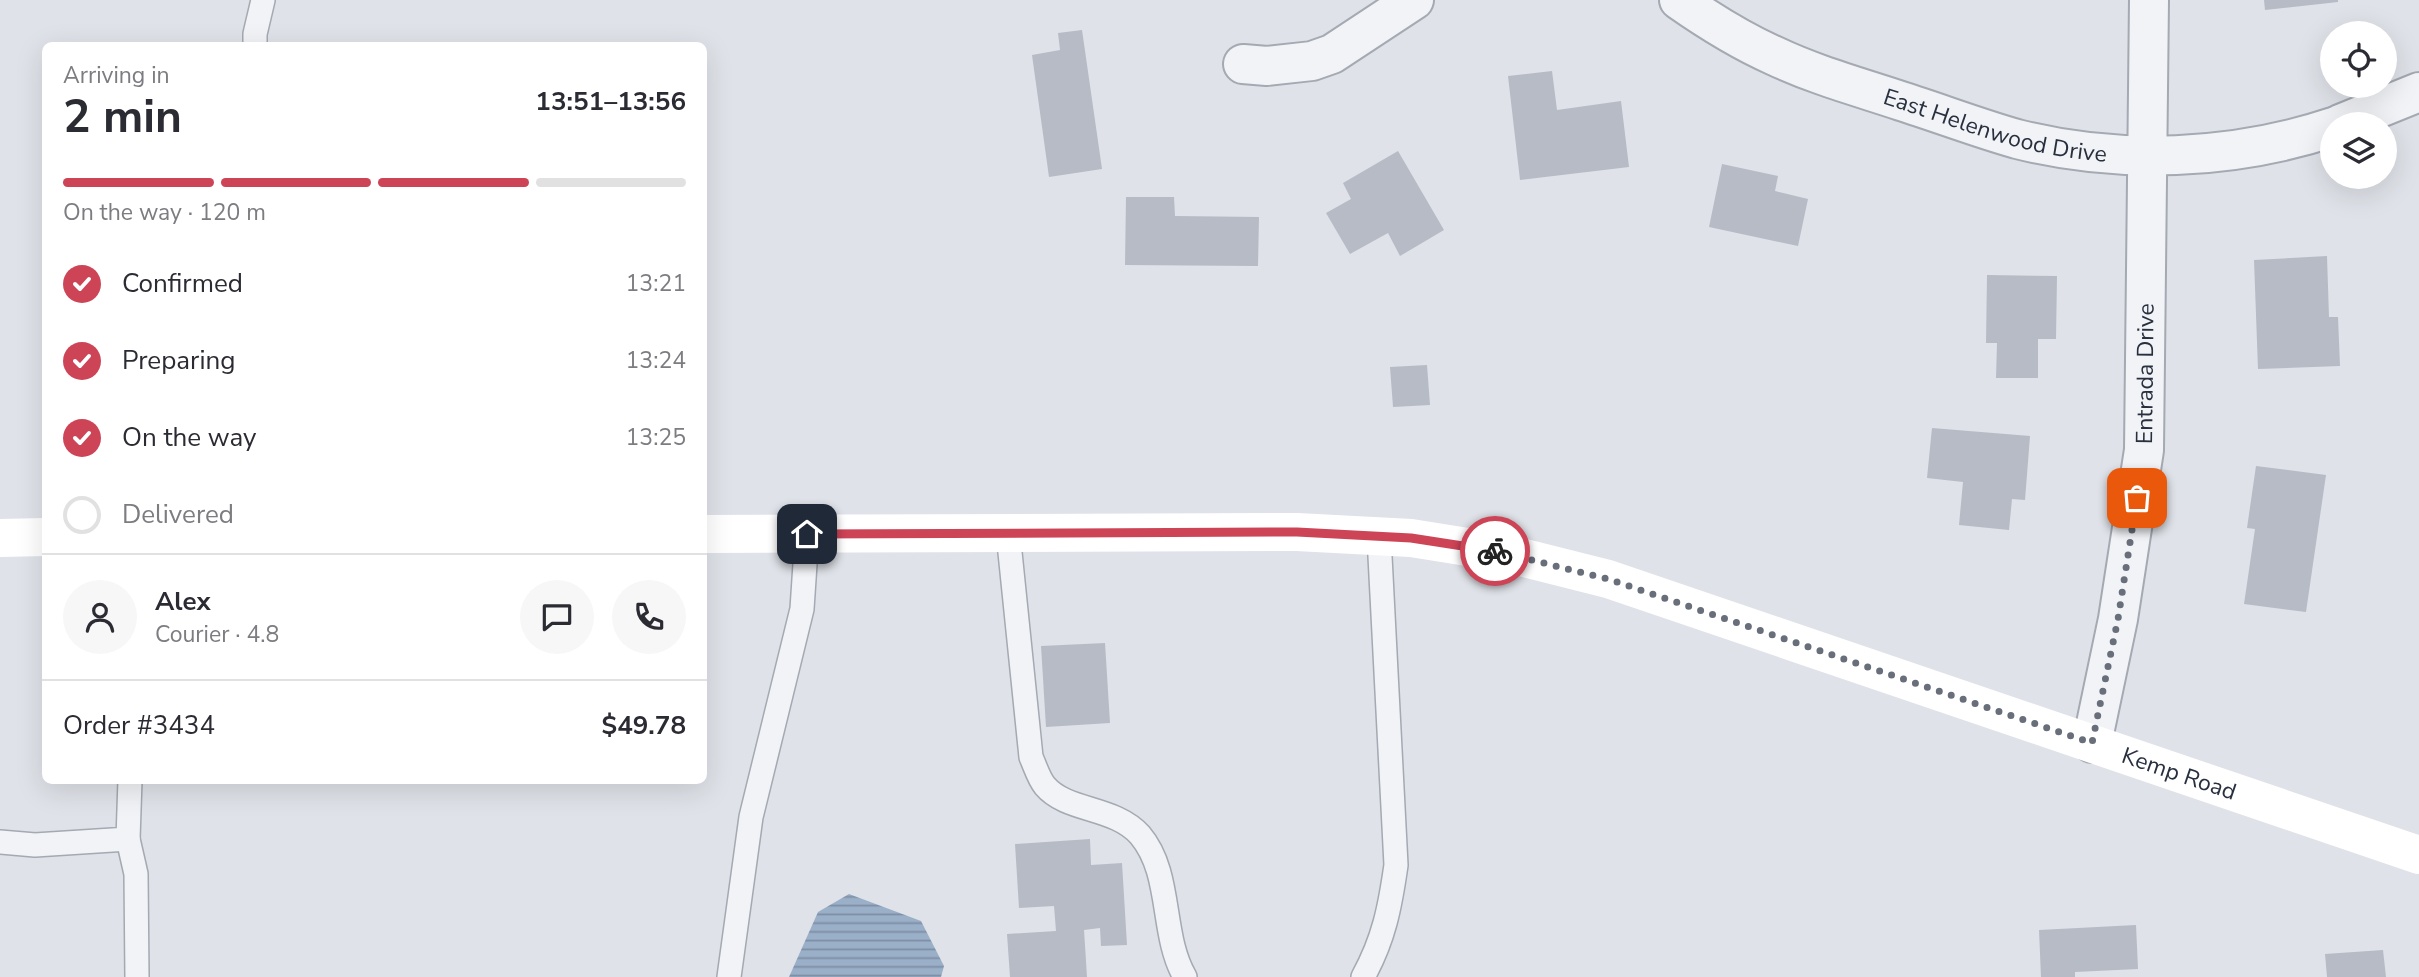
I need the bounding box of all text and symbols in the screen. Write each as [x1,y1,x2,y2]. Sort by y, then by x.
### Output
map controls [2320,21,2397,189]
button: locate [2320,21,2397,98]
text: Arriving in [63,60,170,91]
street label: East Helenwood Drive [1879,81,2108,170]
text: 13:51–13:56 [535,84,686,119]
text: 2 min [63,85,182,148]
button: layers [2320,112,2397,189]
text: On the way · 120 m [63,197,266,228]
icon: check [63,265,101,303]
text: Confirmed [122,266,243,301]
text: 13:21 [626,268,686,299]
street label: Entrada Drive [2129,303,2162,444]
icon: check [63,342,101,380]
text: Preparing [122,343,235,378]
text: 13:24 [626,345,686,376]
icon: check [63,419,101,457]
text: On the way [122,420,256,455]
text: 13:25 [626,422,686,453]
pin [2107,468,2167,528]
icon: bag [2118,479,2156,517]
text: Delivered [122,497,234,532]
pin [777,504,837,564]
icon: home [788,515,826,553]
courier [1460,516,1530,586]
icon: bike [1476,532,1514,570]
button: person [63,580,137,654]
button: chat [520,580,594,654]
button: phone [612,580,686,654]
text: Alex [155,584,211,619]
text: Courier · 4.8 [155,619,279,650]
text: Order #3434 [63,708,215,743]
text: $49.78 [602,708,686,743]
street label: Kemp Road [2118,740,2240,808]

